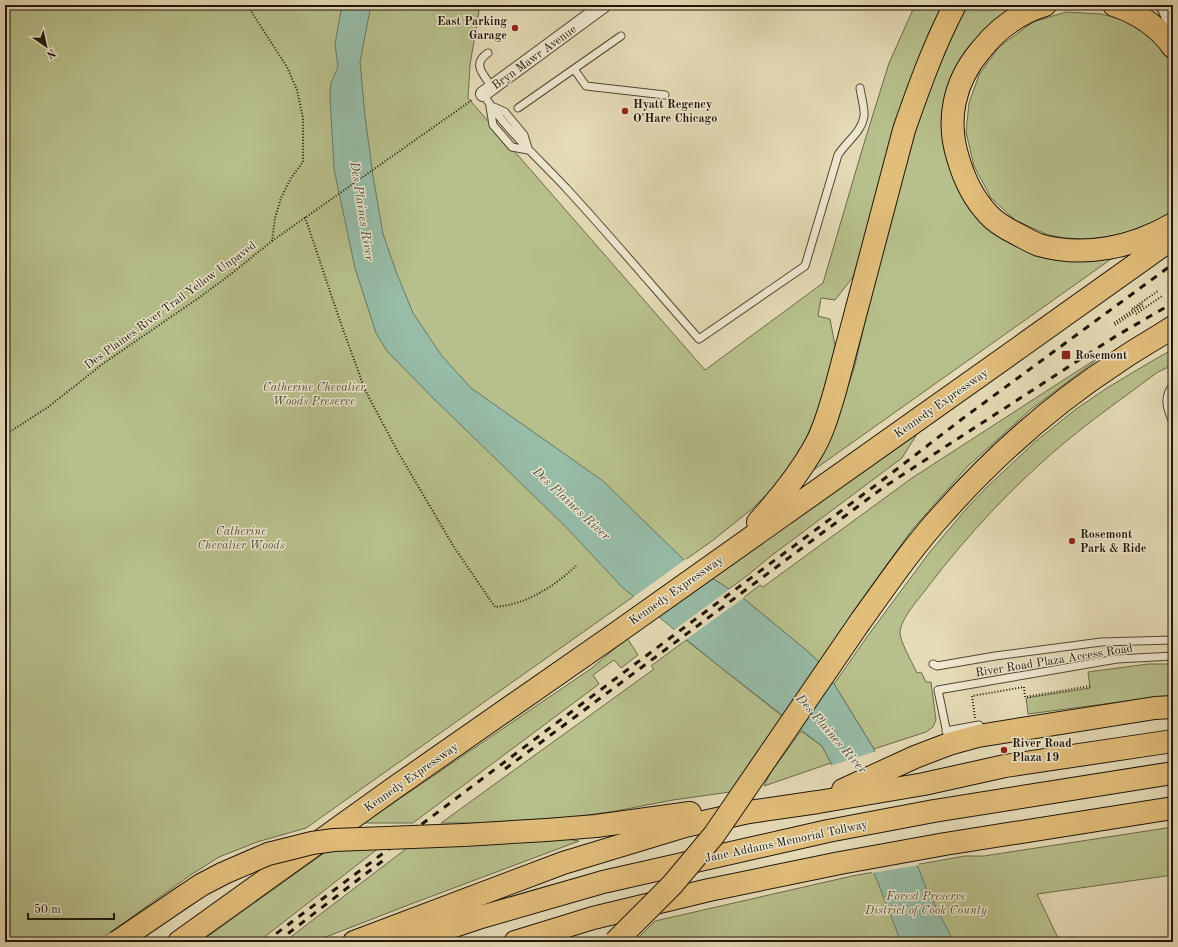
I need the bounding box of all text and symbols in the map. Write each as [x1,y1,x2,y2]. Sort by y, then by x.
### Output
place label: East Parking Garage [437,16,507,42]
street label: Bryn Mawr Avenue [490,23,579,92]
marker: East Parking Garage [510,23,520,33]
north arrow [26,26,66,66]
text: N [44,46,57,60]
place label: Hyatt Regency O'Hare Chicago [633,99,717,125]
marker: Hyatt Regency O'Hare Chicago [620,106,630,116]
water label: Des Plaines River [347,160,376,262]
street label: Des Plaines River Trail Yellow Unpaved [83,240,259,372]
marker: Rosemont [1060,349,1072,361]
place label: Rosemont [1075,350,1128,362]
street label: Kennedy Expressway [892,367,991,441]
park label: Catherine Chevalier Woods Preserve [263,382,366,408]
water label: Des Plaines River [529,464,612,543]
park label: Catherine Chevalier Woods [197,526,285,552]
place label: Rosemont Park & Ride [1080,529,1147,555]
marker: Rosemont Park & Ride [1067,536,1077,546]
street label: Kennedy Expressway [627,554,726,628]
street label: River Road Plaza Access Road [975,643,1134,679]
water label: Des Plaines River [792,691,869,776]
place label: River Road Plaza 19 [1012,738,1072,764]
street label: Kennedy Expressway [362,741,461,815]
marker: River Road Plaza 19 [999,745,1009,755]
street label: Jane Addams Memorial Tollway [704,819,869,865]
park label: Forest Preserve District of Cook County [864,891,988,917]
scale bar [28,895,114,921]
text: 50 m [34,903,61,916]

